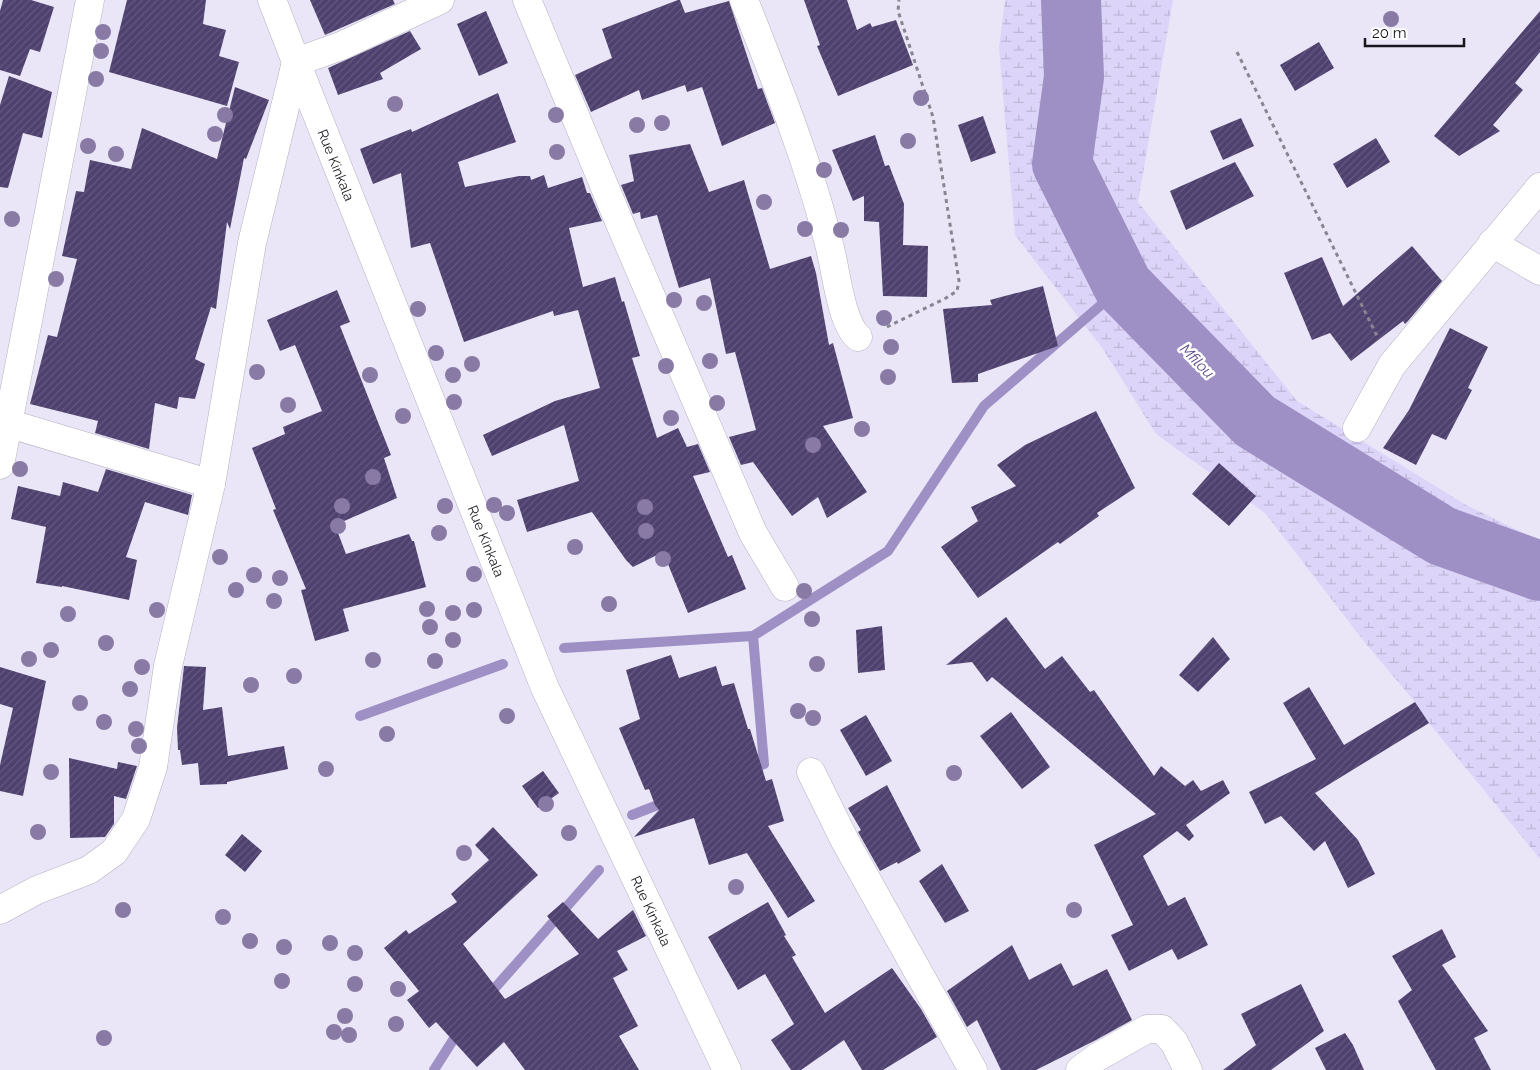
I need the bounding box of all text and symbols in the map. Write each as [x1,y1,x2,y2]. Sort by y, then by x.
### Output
scale bar [1365,15,1464,47]
text: 20 m [1372,24,1407,42]
street label: Rue Kinkala [314,127,358,203]
water label: Mfilou [1176,340,1218,382]
street label: Rue Kinkala [464,503,508,579]
street label: Rue Kinkala [628,873,674,949]

